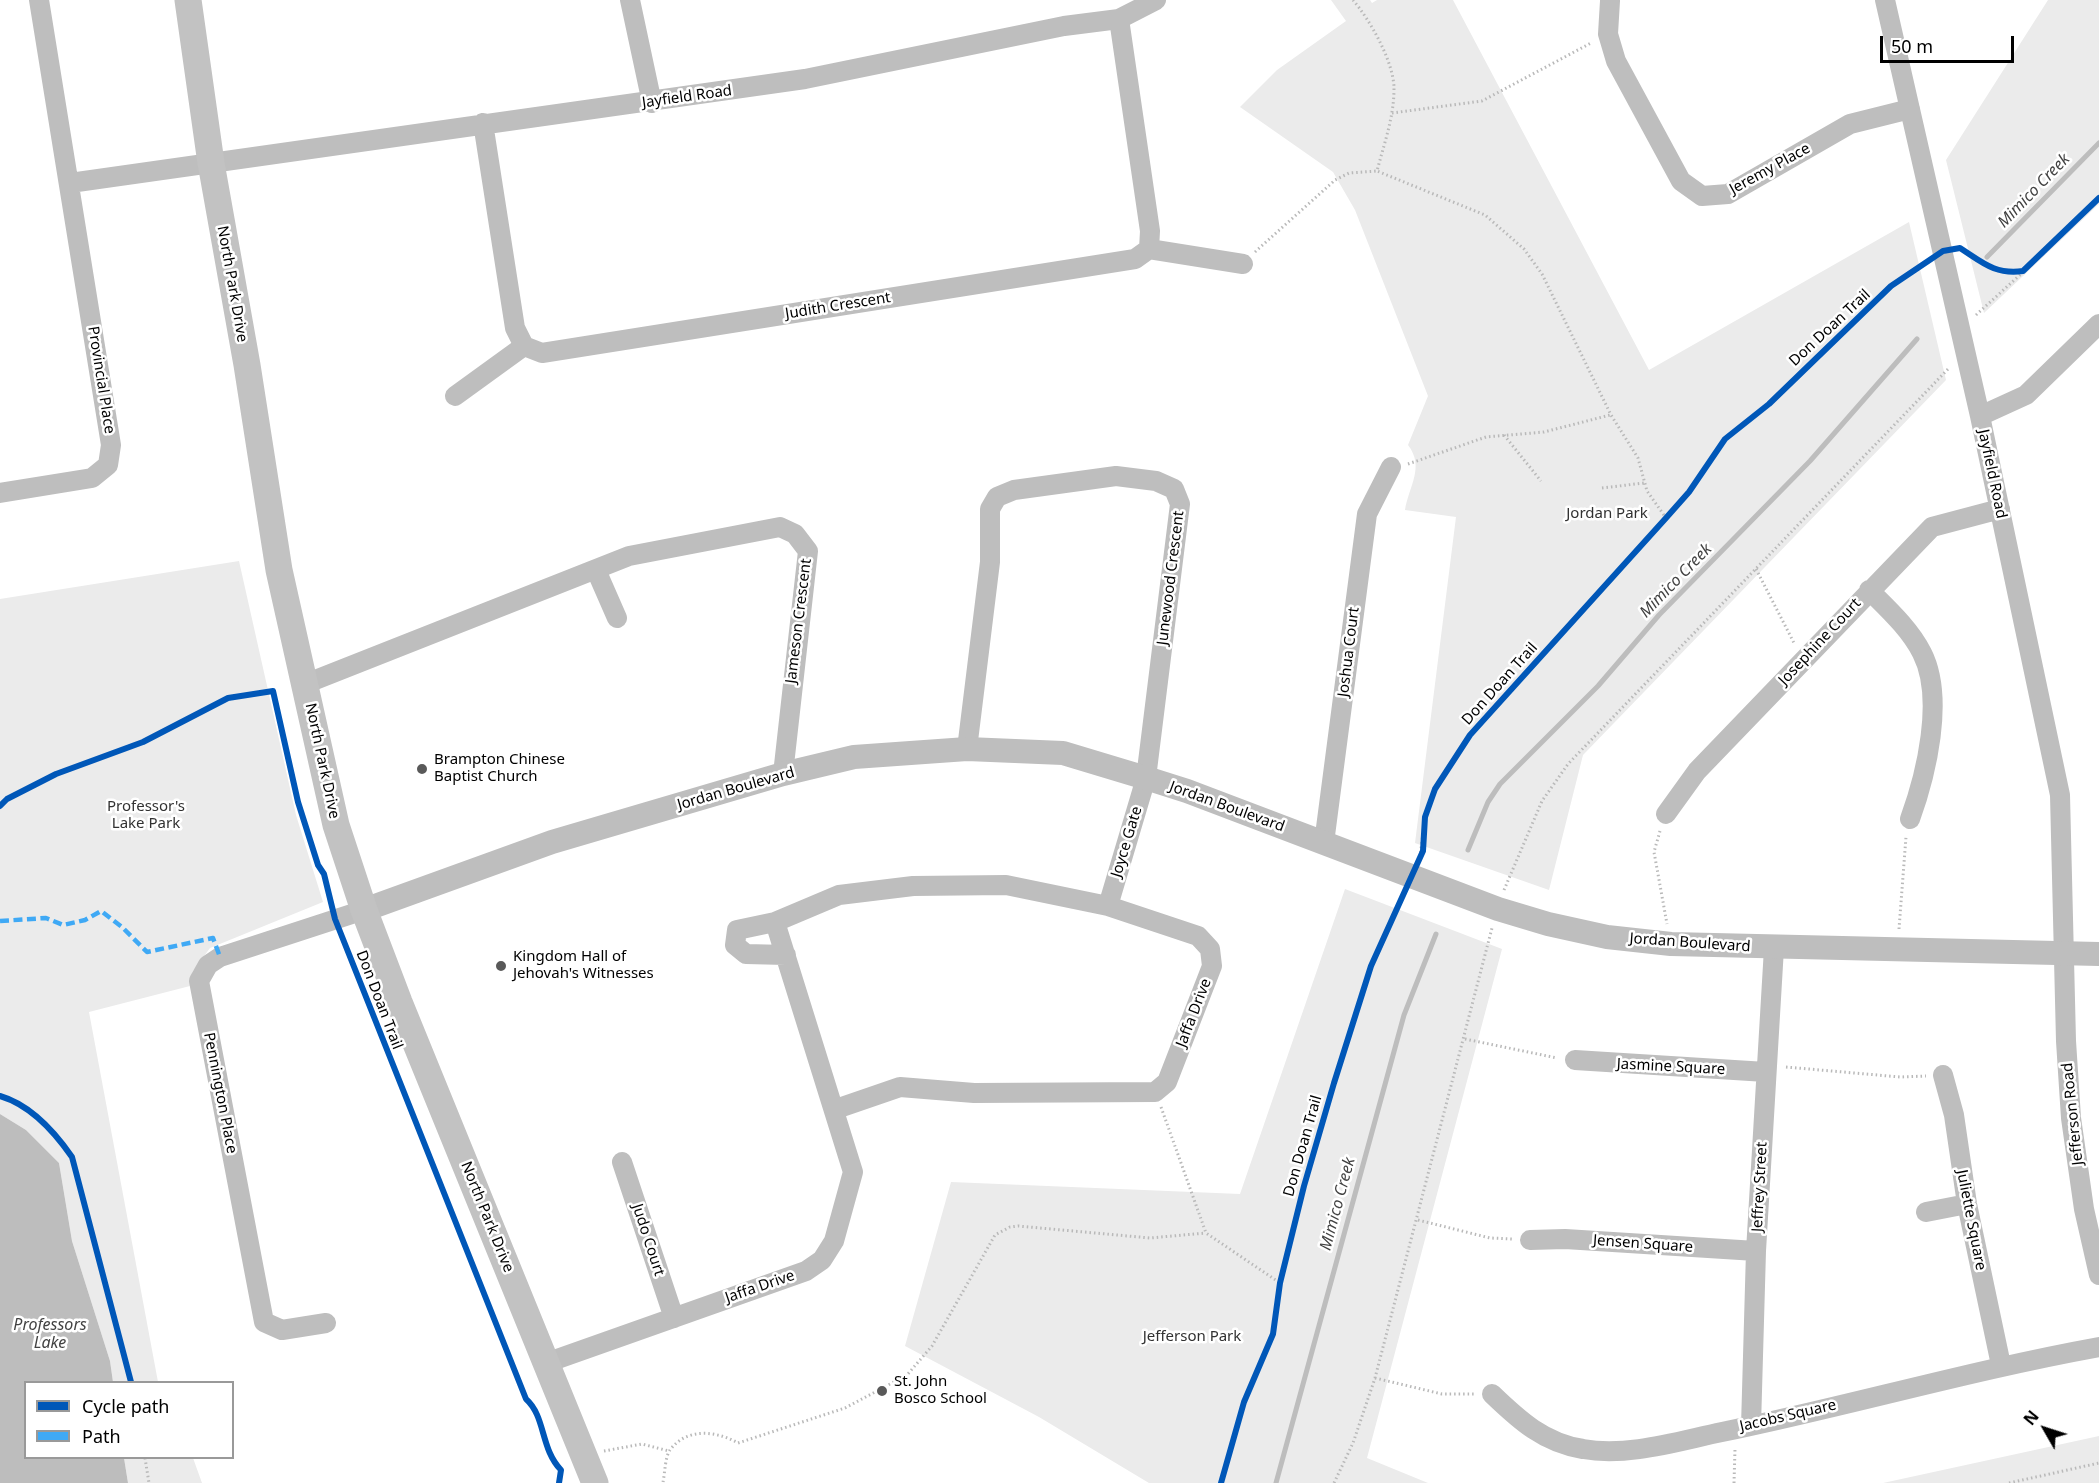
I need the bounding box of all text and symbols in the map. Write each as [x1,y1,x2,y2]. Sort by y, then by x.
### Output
scale bar [1883,24,2016,62]
text: 50 m [1891,34,1933,58]
street label: Jayfield Road [641,82,733,112]
street label: Jeremy Place [1726,139,1814,199]
water label: Mimico Creek [1994,150,2074,232]
street label: North Park Drive [213,224,251,344]
street label: Don Doan Trail [1786,286,1874,370]
street label: Judith Crescent [784,289,892,323]
street label: Provincial Place [84,325,118,435]
street label: Jayfield Road [1974,428,2010,520]
park label: Jordan Park [1566,505,1648,523]
street label: Junewood Crescent [1154,510,1188,646]
water label: Mimico Creek [1636,540,1716,622]
street label: Jameson Crescent [782,557,816,685]
street label: Josephine Court [1775,595,1865,689]
street label: Joshua Court [1335,606,1363,698]
street label: Don Doan Trail [1458,639,1542,729]
street label: North Park Drive [301,701,343,821]
place label: Brampton Chinese Baptist Church [434,751,565,786]
marker: Brampton Chinese Baptist Church [415,762,429,776]
street label: Jordan Boulevard [675,764,797,814]
street label: Jordan Boulevard [1167,778,1287,836]
park label: Professor's Lake Park [107,798,185,833]
street label: Joyce Gate [1108,804,1146,880]
street label: Jordan Boulevard [1629,930,1751,956]
street label: Don Doan Trail [352,948,406,1052]
place label: Kingdom Hall of Jehovah's Witnesses [513,948,654,983]
marker: Kingdom Hall of Jehovah's Witnesses [494,959,508,973]
street label: Jaffa Drive [1173,976,1215,1050]
street label: Pennington Place [199,1031,241,1155]
street label: Jasmine Square [1616,1055,1726,1079]
street label: Jefferson Road [2059,1062,2087,1166]
street label: Don Doan Trail [1280,1093,1326,1199]
street label: Jeffrey Street [1749,1141,1771,1233]
water label: Mimico Creek [1316,1155,1360,1253]
street label: North Park Drive [457,1159,517,1275]
street label: Juliette Square [1952,1168,1990,1272]
street label: Judo Court [628,1202,668,1278]
street label: Jensen Square [1592,1232,1694,1256]
street label: Jaffa Drive [723,1267,797,1307]
water label: Professors Lake [13,1315,87,1353]
park label: Jefferson Park [1143,1328,1241,1346]
place label: St. John Bosco School [894,1373,987,1408]
legend [24,1381,234,1459]
marker: St. John Bosco School [875,1384,889,1398]
text: Cycle path [82,1394,169,1418]
street label: Jacobs Square [1738,1396,1838,1436]
north arrow [2015,1399,2075,1459]
text: N [2018,1406,2044,1430]
text: Path [82,1424,121,1448]

